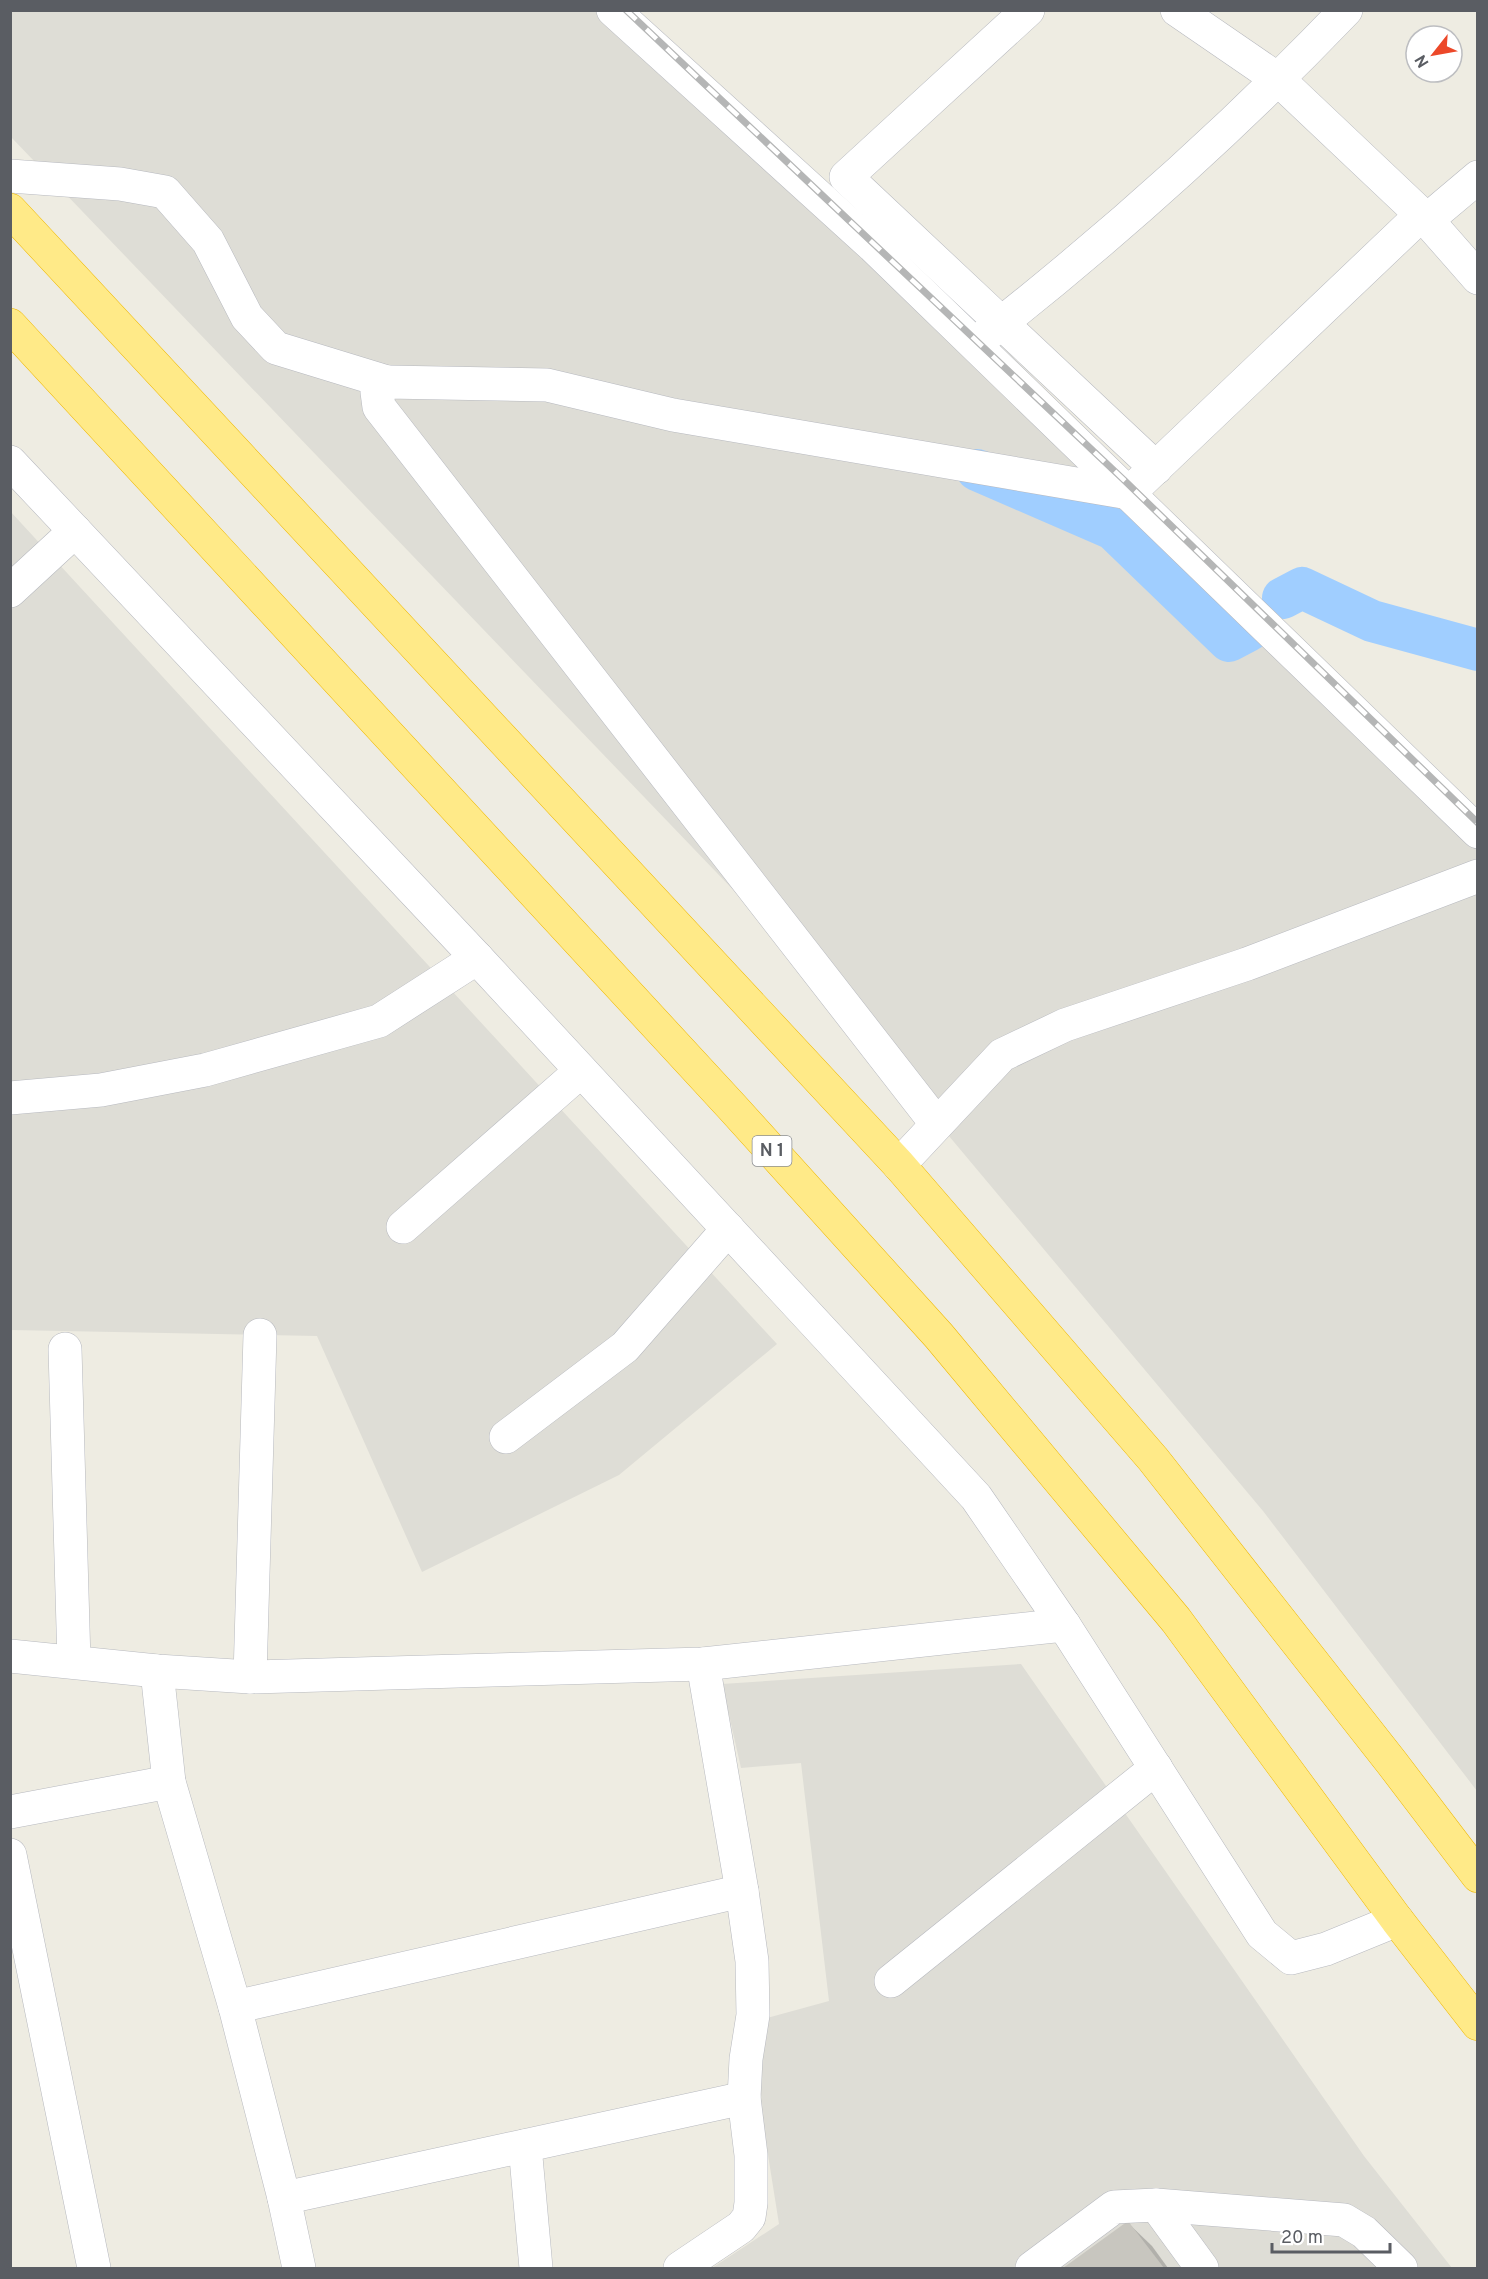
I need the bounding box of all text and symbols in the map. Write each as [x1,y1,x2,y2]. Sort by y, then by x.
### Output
north arrow [1404,24,1464,84]
text: N [1411,51,1434,71]
road number: N 1 [752,1136,792,1166]
scale bar [1272,2216,1390,2254]
text: 20 m [1281,2227,1323,2250]

